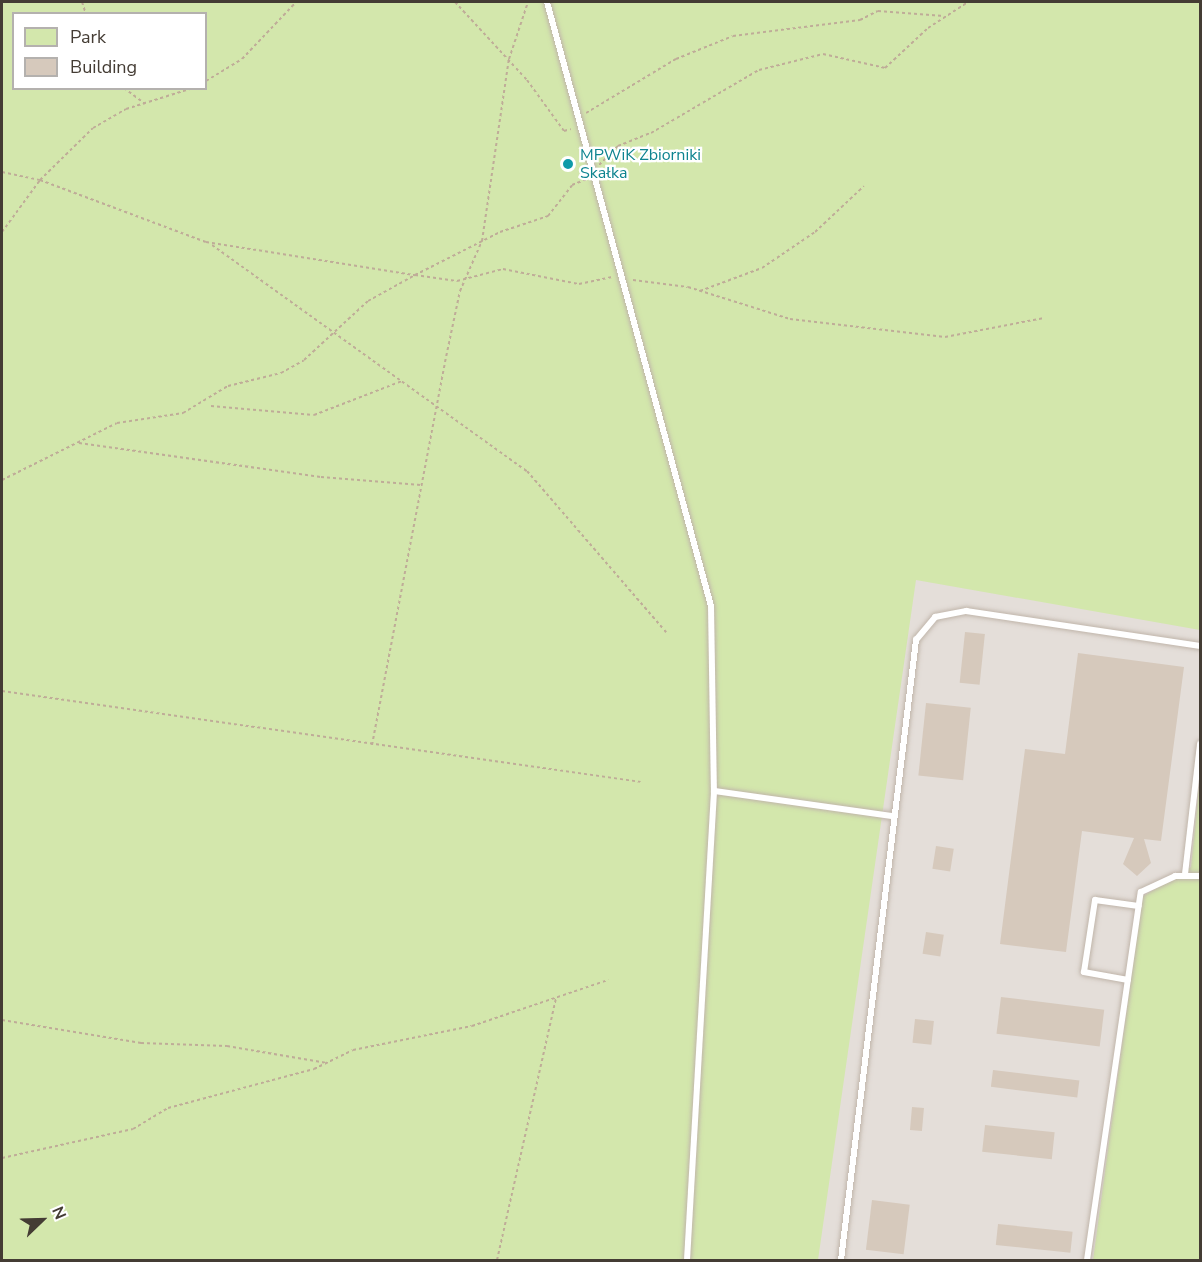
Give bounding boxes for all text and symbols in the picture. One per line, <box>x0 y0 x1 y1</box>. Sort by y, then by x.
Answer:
legend <box>12 12 207 90</box>
text: Park <box>70 25 106 49</box>
text: Building <box>70 55 137 79</box>
place label: MPWiK Zbiorniki Skałka <box>580 145 701 183</box>
marker: MPWiK Zbiorniki Skałka <box>561 157 575 171</box>
north arrow <box>12 1190 72 1250</box>
text: N <box>46 1203 71 1223</box>

